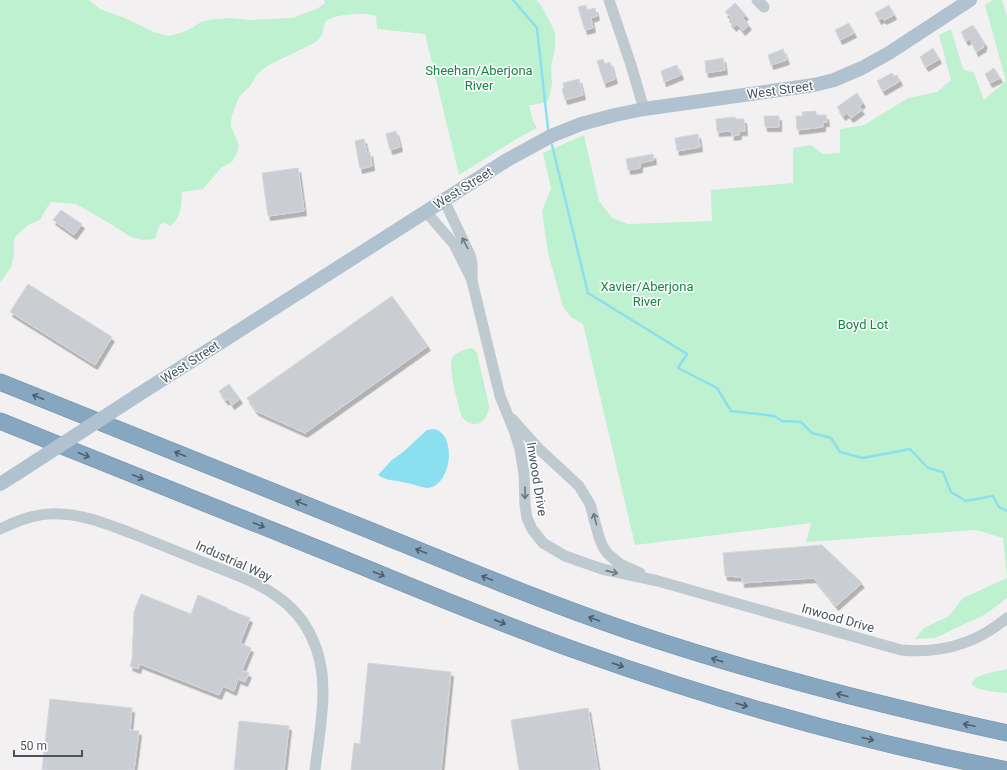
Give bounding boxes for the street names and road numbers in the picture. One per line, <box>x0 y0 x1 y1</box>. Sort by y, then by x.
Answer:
street label: West Street <box>746 78 814 102</box>
street label: West Street <box>431 164 495 212</box>
street label: West Street <box>158 338 222 386</box>
street label: Inwood Drive <box>524 441 550 517</box>
street label: Industrial Way <box>194 538 274 584</box>
street label: Inwood Drive <box>800 600 876 636</box>

